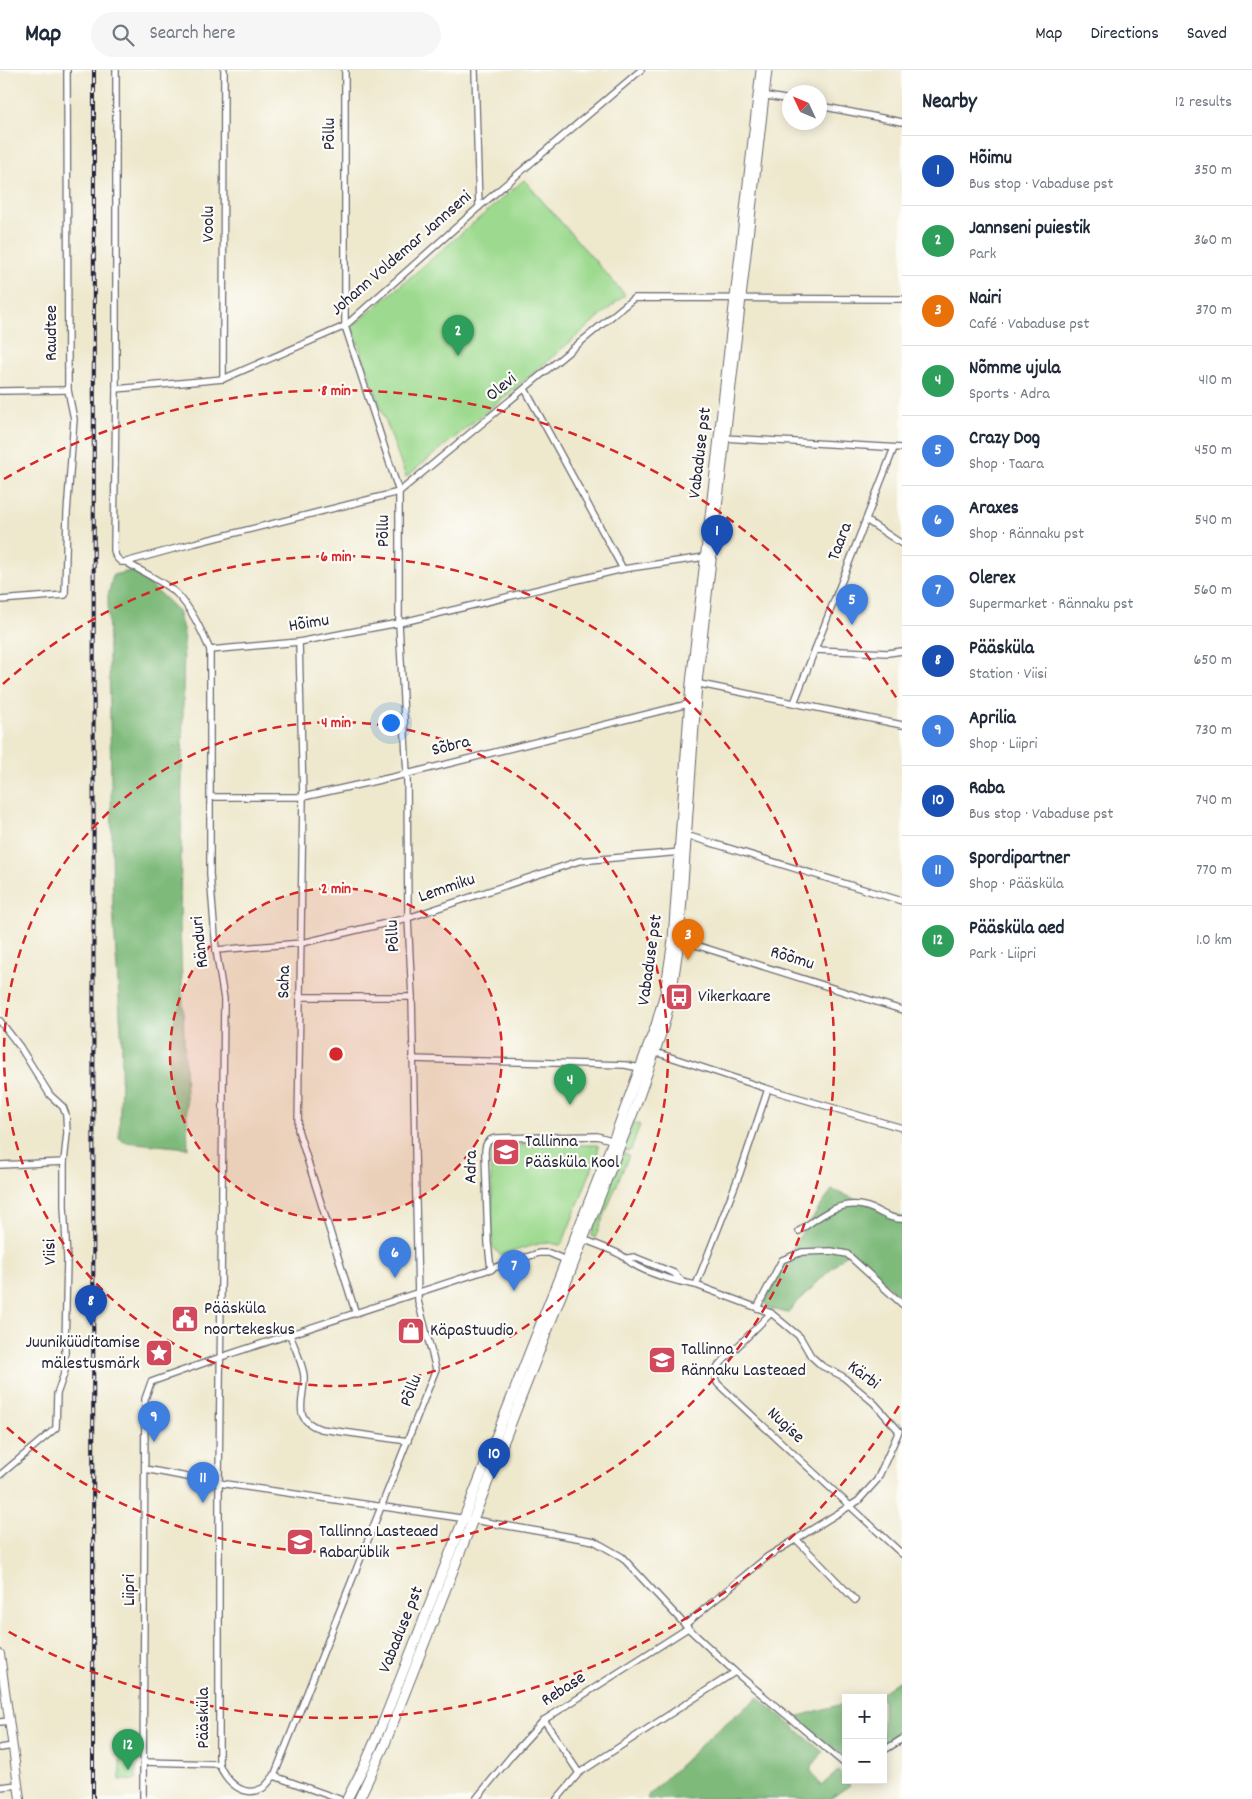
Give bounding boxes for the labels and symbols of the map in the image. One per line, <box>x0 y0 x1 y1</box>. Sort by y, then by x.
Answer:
north arrow <box>782 85 827 130</box>
street label: Põllu <box>318 118 343 150</box>
street label: Johann Voldemar Jannseni <box>326 186 478 322</box>
street label: Voolu <box>197 206 222 242</box>
street label: Raudtee <box>40 305 65 361</box>
pin: 2 <box>442 315 474 356</box>
street label: Olevi <box>481 368 523 408</box>
text: 8 min <box>321 381 351 403</box>
street label: Vabaduse pst <box>683 406 719 500</box>
street label: Põllu <box>372 515 397 547</box>
pin: 1 <box>701 515 733 556</box>
street label: Taara <box>822 519 860 565</box>
text: 6 min <box>321 547 351 569</box>
pin: 5 <box>836 584 868 625</box>
street label: Hõimu <box>287 608 331 640</box>
your location <box>378 710 404 736</box>
text: 4 min <box>321 713 351 735</box>
street label: Sõbra <box>429 730 473 764</box>
street label: Lemmiku <box>415 868 479 910</box>
text: 2 min <box>321 879 351 901</box>
street label: Vabaduse pst <box>632 913 670 1007</box>
street label: Ränduri <box>186 915 216 969</box>
street label: Põllu <box>381 919 407 953</box>
pin: 3 <box>672 919 704 960</box>
street label: Rõõmu <box>767 940 817 978</box>
street label: Saha <box>272 964 298 999</box>
bus stop icon: Vikerkaare <box>664 982 694 1012</box>
place label: Vikerkaare <box>698 985 771 1010</box>
centre of rings <box>327 1045 345 1063</box>
pin: 4 <box>554 1064 586 1105</box>
place label: Tallinna Pääsküla Kool <box>525 1130 620 1176</box>
school or university icon: Tallinna Pääsküla Kool <box>491 1137 521 1167</box>
street label: Adra <box>459 1150 485 1184</box>
pin: 6 <box>379 1237 411 1278</box>
street label: Viisi <box>38 1239 64 1265</box>
pin: 7 <box>498 1250 530 1291</box>
pin: 8 <box>75 1285 107 1326</box>
place label: Pääsküla noortekeskus <box>204 1297 295 1343</box>
public building icon: Pääsküla noortekeskus <box>170 1304 200 1334</box>
shop icon: KäpaStuudio <box>396 1316 426 1346</box>
place label: KäpaStuudio <box>430 1319 514 1344</box>
place label: Juuniküüditamise mälestusmärk <box>25 1331 140 1377</box>
place icon: Juuniküüditamise mälestusmärk <box>144 1338 174 1368</box>
place label: Tallinna Rännaku Lasteaed <box>681 1338 806 1384</box>
school or university icon: Tallinna Rännaku Lasteaed <box>647 1345 677 1375</box>
street label: Kärbi <box>841 1355 885 1397</box>
street label: Põllu <box>395 1371 429 1411</box>
pin: 9 <box>138 1401 170 1442</box>
street label: Nugise <box>761 1402 809 1450</box>
pin: 10 <box>478 1438 510 1479</box>
pin: 11 <box>187 1462 219 1503</box>
place label: Tallinna Lasteaed Rabarüblik <box>319 1520 438 1566</box>
school or university icon: Tallinna Lasteaed Rabarüblik <box>285 1527 315 1557</box>
street label: Liipri <box>118 1574 143 1606</box>
street label: Vabaduse pst <box>373 1582 431 1677</box>
street label: Rebase <box>537 1666 591 1714</box>
street label: Pääsküla <box>192 1687 217 1749</box>
pin: 12 <box>112 1729 144 1770</box>

